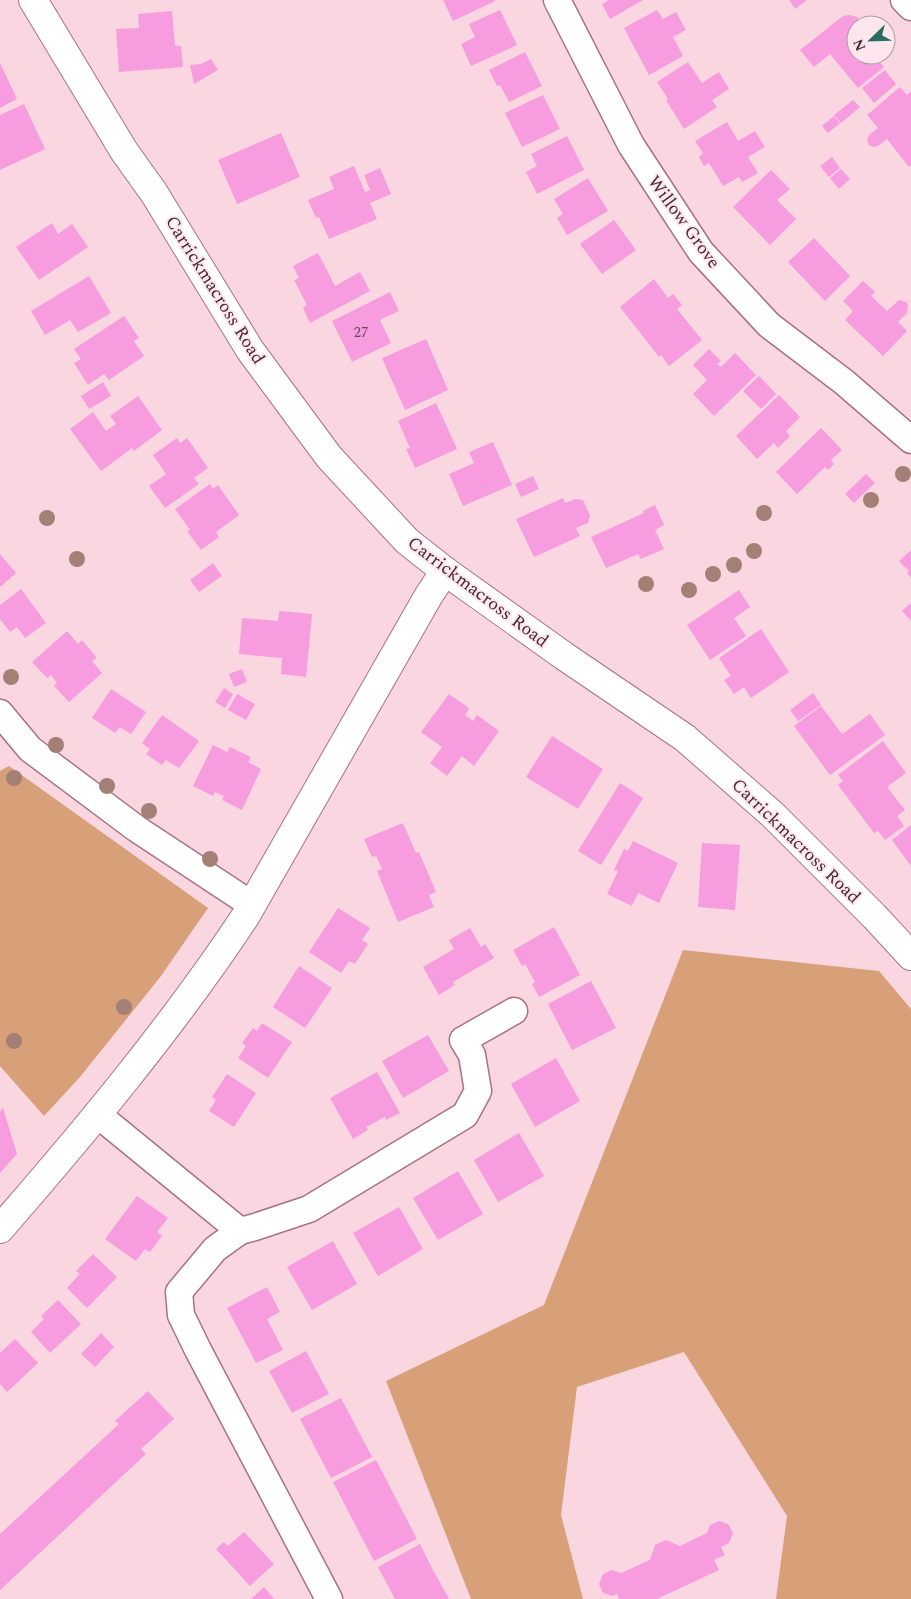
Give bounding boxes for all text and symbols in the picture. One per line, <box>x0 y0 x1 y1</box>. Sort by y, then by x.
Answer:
north arrow <box>846 15 896 65</box>
text: N <box>848 36 871 54</box>
street label: Willow Grove <box>641 170 727 274</box>
street label: Carrickmacross Road <box>158 211 272 369</box>
house number: 27 <box>353 321 369 344</box>
street label: Carrickmacross Road <box>402 530 554 654</box>
street label: Carrickmacross Road <box>725 772 867 910</box>

